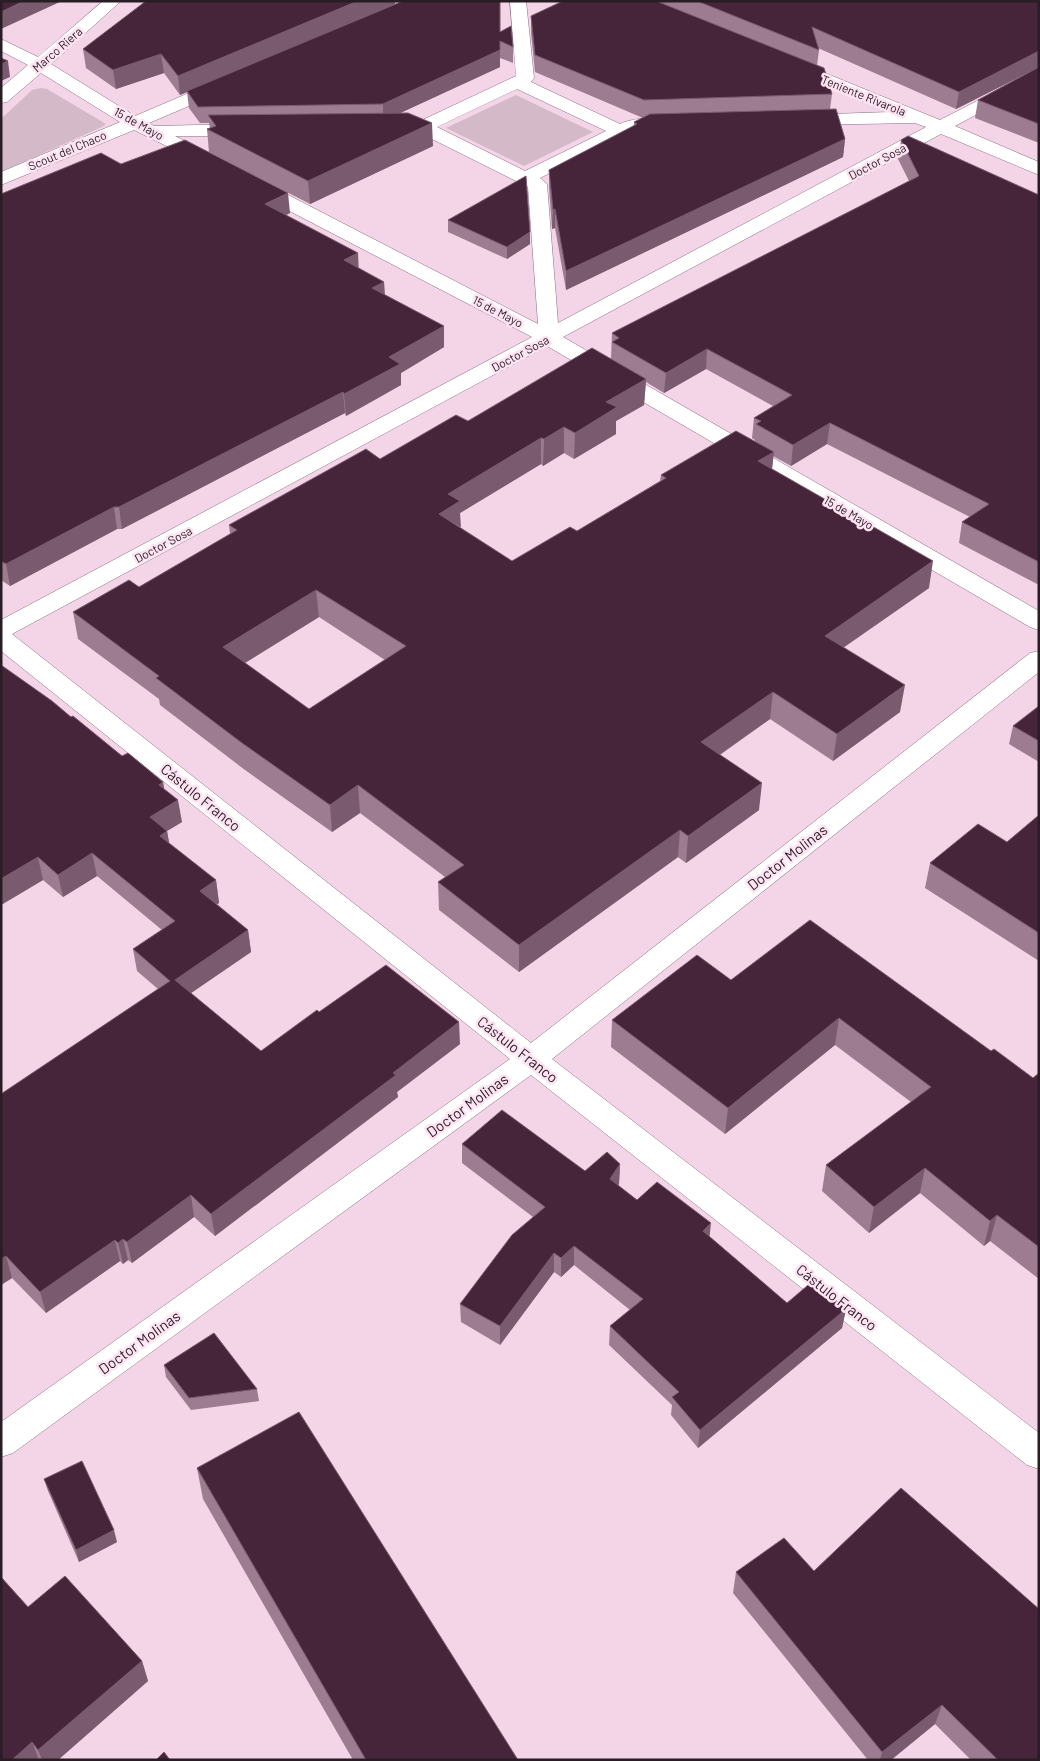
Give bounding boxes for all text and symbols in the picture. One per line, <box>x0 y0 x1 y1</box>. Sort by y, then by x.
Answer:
street label: Marco Riera <box>29 24 85 74</box>
street label: Teniente Rivarola <box>820 72 908 118</box>
street label: 15 de Mayo <box>112 104 166 142</box>
street label: Scout del Chaco <box>26 127 108 173</box>
street label: Doctor Sosa <box>846 140 908 182</box>
street label: 15 de Mayo <box>470 292 526 330</box>
street label: Doctor Sosa <box>489 332 551 374</box>
street label: 15 de Mayo <box>822 492 876 532</box>
street label: Doctor Sosa <box>132 523 194 565</box>
street label: Cástulo Franco <box>158 759 244 835</box>
street label: Doctor Molinas <box>744 820 830 894</box>
street label: Cástulo Franco <box>474 1012 562 1086</box>
street label: Doctor Molinas <box>423 1069 511 1141</box>
street label: Cástulo Franco <box>793 1260 881 1334</box>
street label: Doctor Molinas <box>95 1306 183 1378</box>

